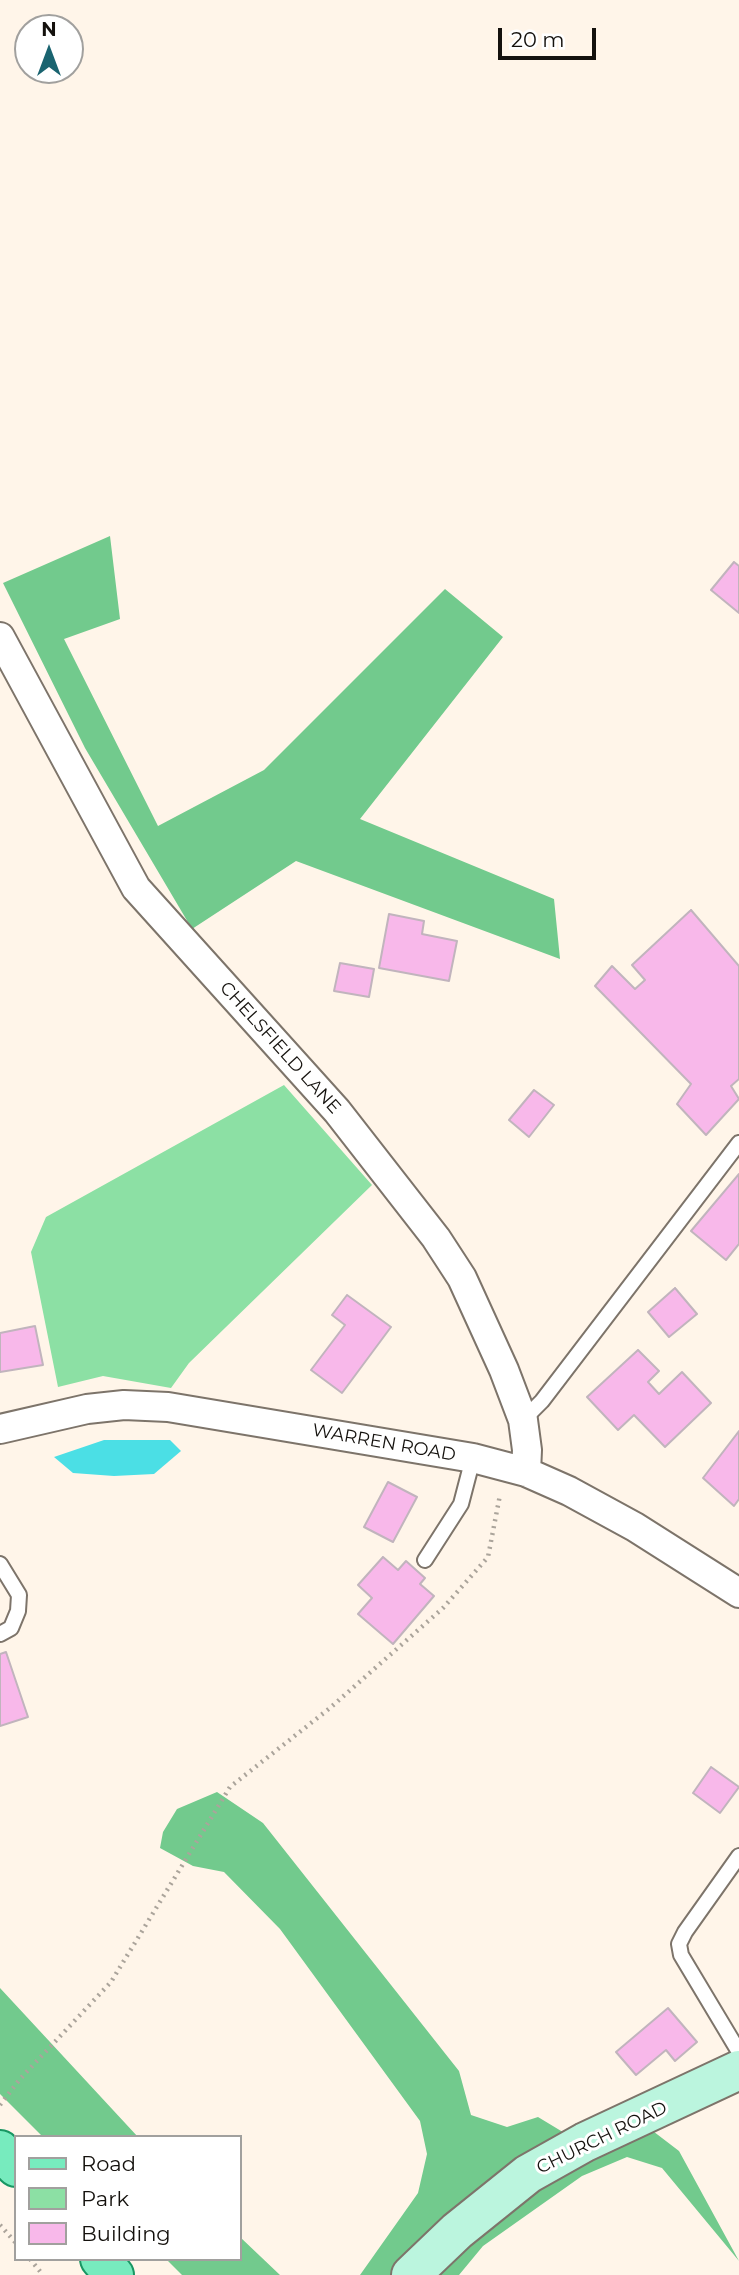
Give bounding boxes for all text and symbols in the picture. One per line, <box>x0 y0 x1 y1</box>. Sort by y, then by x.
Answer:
north arrow <box>14 14 84 84</box>
scale bar <box>501 14 599 58</box>
text: N <box>41 18 57 41</box>
text: 20 m <box>511 27 565 52</box>
street label: CHELSFIELD LANE <box>215 978 345 1118</box>
street label: WARREN ROAD <box>311 1420 457 1466</box>
street label: CHURCH ROAD <box>533 2097 671 2179</box>
legend <box>14 2135 242 2261</box>
text: Road <box>81 2151 136 2176</box>
text: Park <box>81 2186 129 2211</box>
text: Building <box>81 2221 171 2246</box>

